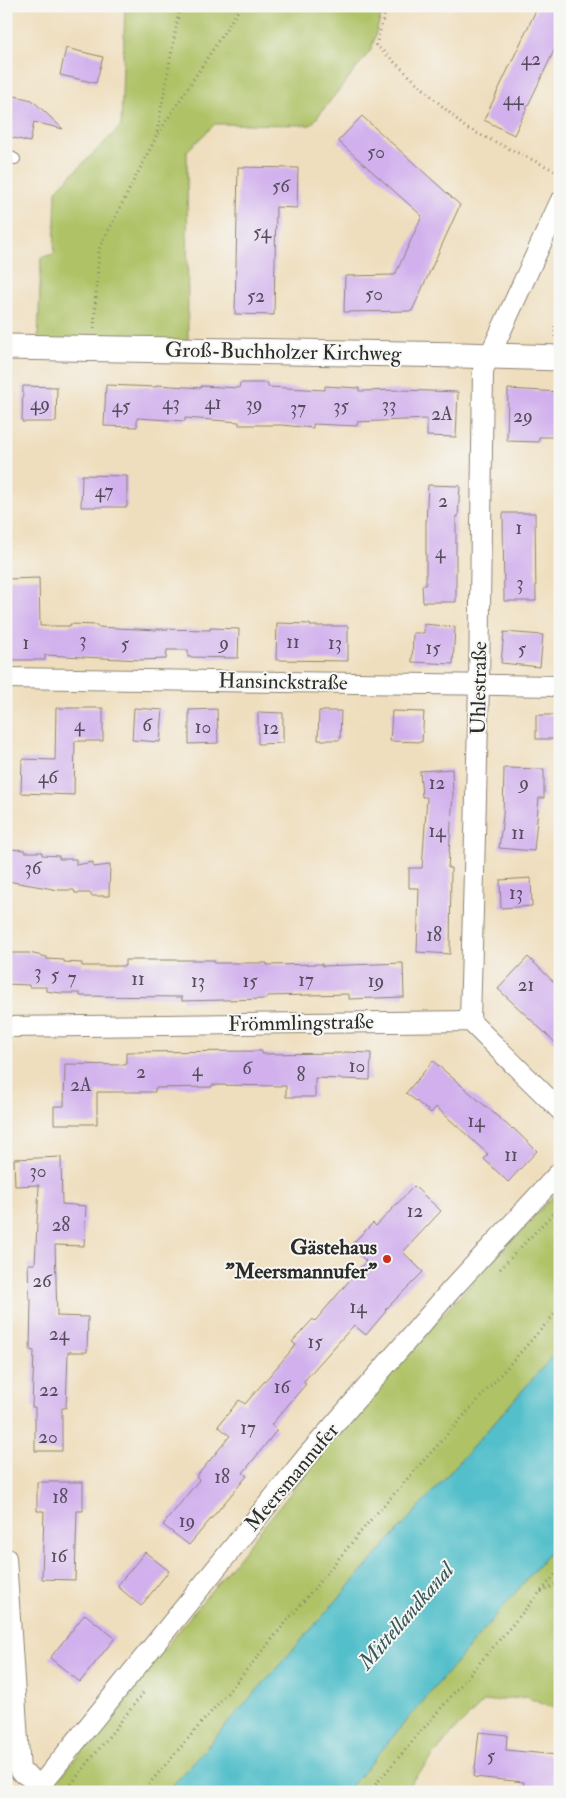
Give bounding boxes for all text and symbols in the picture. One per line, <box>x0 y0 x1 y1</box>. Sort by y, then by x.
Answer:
house number: 42 <box>521 47 541 71</box>
house number: 44 <box>503 87 524 111</box>
house number: 50 <box>367 140 385 164</box>
house number: 56 <box>272 174 291 198</box>
house number: 54 <box>253 220 272 244</box>
house number: 50 <box>365 282 383 306</box>
house number: 52 <box>247 284 265 308</box>
street label: Groß-Buchholzer Kirchweg <box>165 336 402 368</box>
house number: 43 <box>162 391 180 415</box>
house number: 41 <box>204 391 222 415</box>
house number: 49 <box>30 392 50 416</box>
house number: 39 <box>245 392 263 416</box>
house number: 33 <box>382 393 396 417</box>
house number: 45 <box>112 394 131 418</box>
house number: 35 <box>333 394 349 418</box>
house number: 37 <box>290 396 306 420</box>
house number: 2A <box>431 402 453 426</box>
house number: 29 <box>513 404 533 428</box>
house number: 47 <box>95 479 114 503</box>
house number: 2 <box>438 489 448 513</box>
house number: 1 <box>516 516 522 540</box>
house number: 4 <box>435 540 446 564</box>
house number: 3 <box>516 571 524 595</box>
house number: 3 <box>79 628 87 652</box>
house number: 11 <box>286 630 300 654</box>
house number: 1 <box>23 631 29 655</box>
house number: 9 <box>217 631 229 655</box>
house number: 13 <box>328 631 342 655</box>
house number: 5 <box>121 632 130 656</box>
house number: 15 <box>425 636 441 660</box>
house number: 5 <box>518 637 527 661</box>
street label: Uhlestraße <box>465 641 493 735</box>
street label: Hansinckstraße <box>218 667 348 697</box>
house number: 4 <box>74 713 85 737</box>
house number: 6 <box>142 713 153 737</box>
house number: 10 <box>195 715 211 739</box>
house number: 12 <box>263 716 279 740</box>
house number: 46 <box>38 765 59 789</box>
house number: 12 <box>429 771 445 795</box>
house number: 9 <box>517 771 529 795</box>
house number: 14 <box>428 819 446 843</box>
house number: 11 <box>511 821 525 845</box>
house number: 36 <box>25 856 43 880</box>
house number: 13 <box>509 881 523 905</box>
house number: 18 <box>426 923 442 947</box>
house number: 3 <box>34 960 42 984</box>
house number: 5 <box>51 963 60 987</box>
house number: 7 <box>68 966 77 990</box>
house number: 11 <box>131 967 145 991</box>
house number: 17 <box>298 968 314 992</box>
house number: 13 <box>191 969 205 993</box>
house number: 15 <box>242 969 258 993</box>
house number: 19 <box>368 969 384 993</box>
house number: 21 <box>518 973 534 997</box>
street label: Frömmlingstraße <box>228 1008 374 1038</box>
house number: 10 <box>349 1054 365 1078</box>
house number: 6 <box>242 1056 253 1080</box>
house number: 4 <box>192 1058 203 1082</box>
house number: 2 <box>136 1060 146 1084</box>
house number: 8 <box>297 1063 306 1087</box>
house number: 2A <box>70 1073 92 1097</box>
house number: 14 <box>467 1109 485 1133</box>
house number: 11 <box>504 1143 518 1167</box>
house number: 30 <box>29 1159 47 1183</box>
house number: 12 <box>407 1199 423 1223</box>
house number: 28 <box>52 1213 70 1237</box>
place label: Gästehaus "Meersmannufer" <box>225 1234 378 1285</box>
marker: Gästehaus "Meersmannufer" <box>381 1253 393 1265</box>
house number: 26 <box>32 1269 53 1293</box>
house number: 14 <box>349 1295 367 1319</box>
house number: 24 <box>49 1322 70 1346</box>
house number: 15 <box>307 1330 323 1354</box>
house number: 16 <box>274 1375 292 1399</box>
house number: 22 <box>39 1378 59 1402</box>
house number: 17 <box>240 1416 256 1440</box>
street label: Meersmannufer <box>239 1417 345 1537</box>
house number: 20 <box>38 1425 58 1449</box>
house number: 18 <box>214 1465 230 1489</box>
house number: 18 <box>52 1485 68 1509</box>
house number: 19 <box>179 1509 195 1533</box>
house number: 16 <box>51 1544 69 1568</box>
water label: Mittellandkanal <box>351 1555 461 1677</box>
house number: 5 <box>487 1744 496 1768</box>

